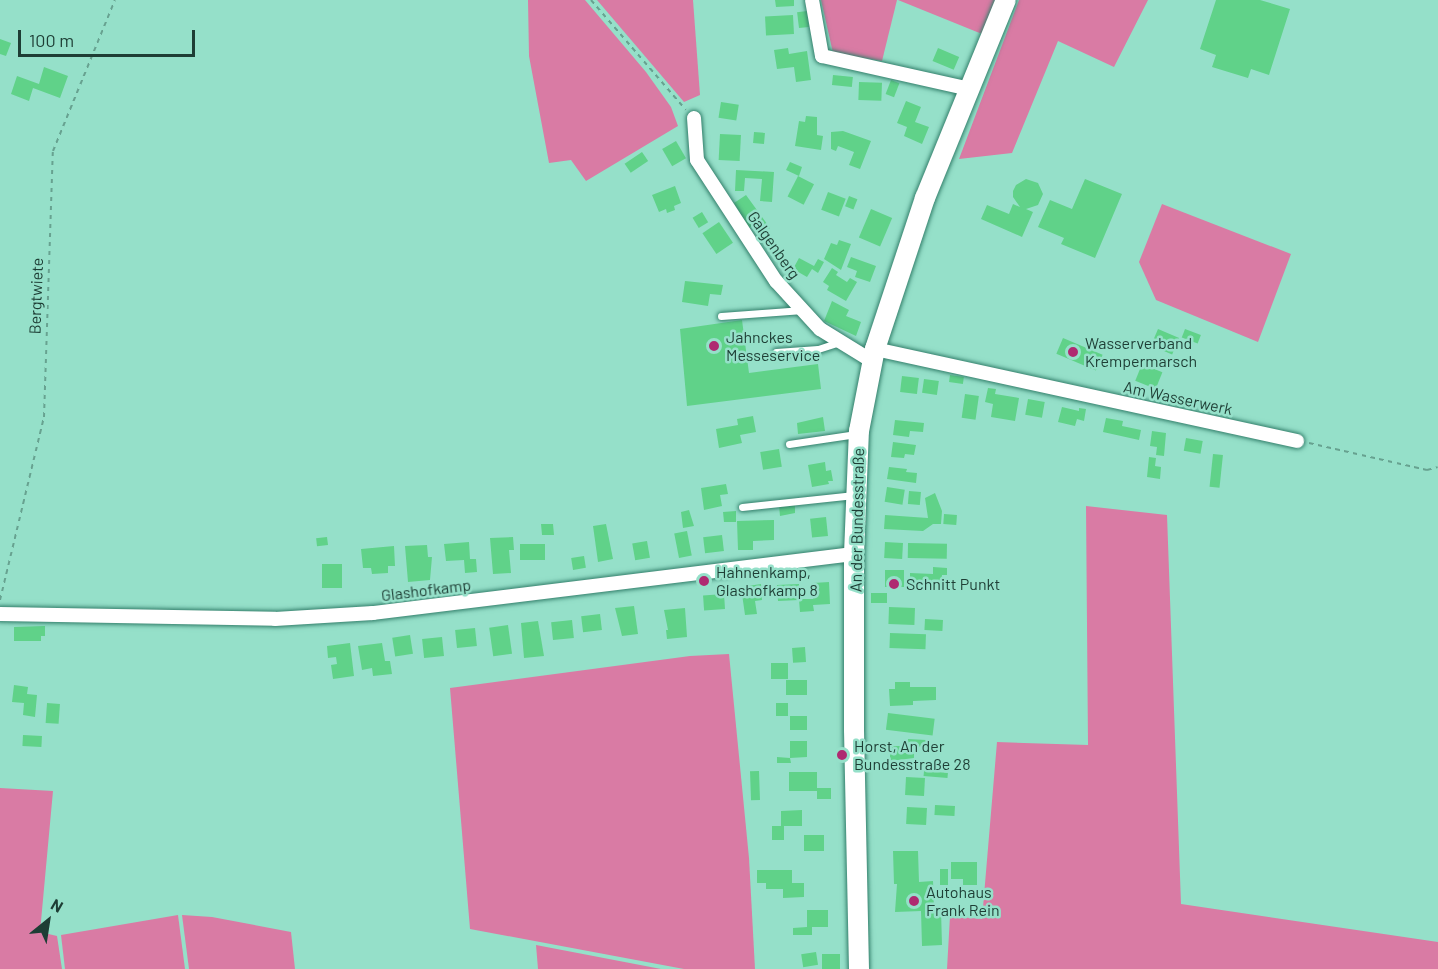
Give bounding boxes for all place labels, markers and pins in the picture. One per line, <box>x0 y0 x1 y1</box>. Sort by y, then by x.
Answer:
place label: Jahnckes Messeservice <box>726 327 820 365</box>
place label: Wasserverband Krempermarsch <box>1085 333 1197 371</box>
marker: Jahnckes Messeservice <box>707 339 721 353</box>
marker: Wasserverband Krempermarsch <box>1066 345 1080 359</box>
place label: Hahnenkamp, Glashofkamp 8 <box>716 562 818 600</box>
marker: Hahnenkamp, Glashofkamp 8 <box>697 574 711 588</box>
place label: Schnitt Punkt <box>906 574 1000 594</box>
marker: Schnitt Punkt <box>887 577 901 591</box>
place label: Horst, An der Bundesstraße 28 <box>854 736 970 774</box>
marker: Horst, An der Bundesstraße 28 <box>835 748 849 762</box>
place label: Autohaus Frank Rein <box>926 882 1000 920</box>
marker: Autohaus Frank Rein <box>907 894 921 908</box>

